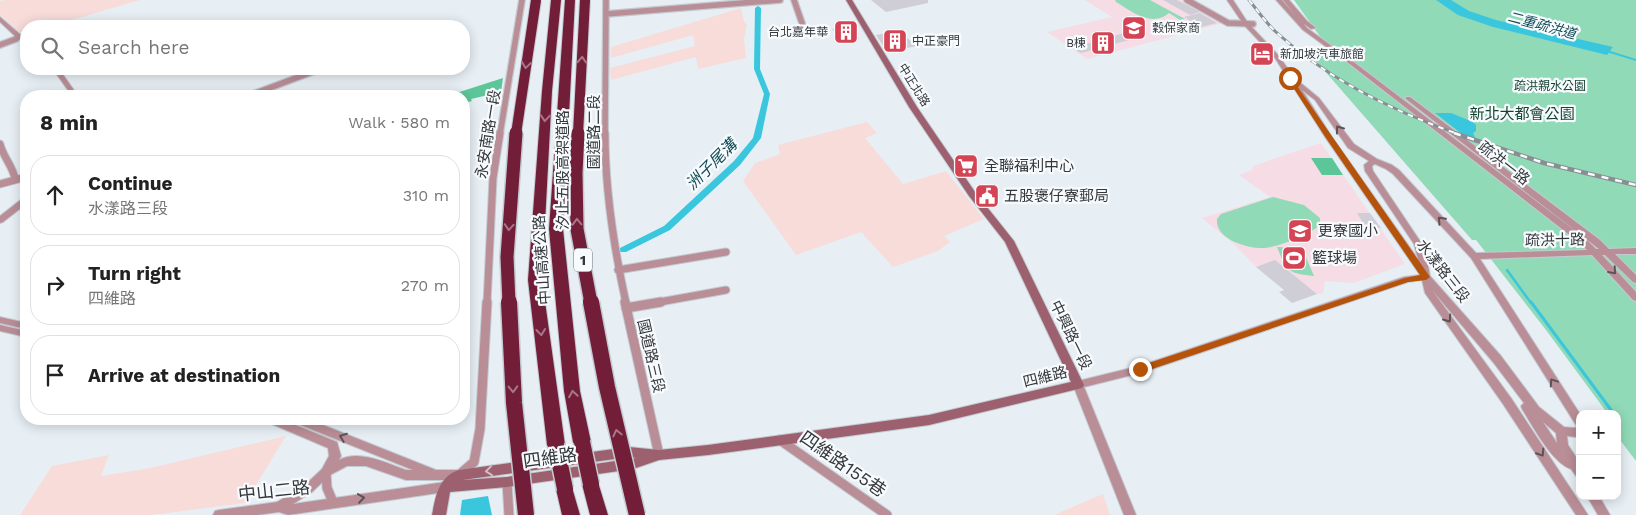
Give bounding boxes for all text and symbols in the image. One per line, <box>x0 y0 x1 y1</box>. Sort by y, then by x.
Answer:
water label: 二重疏洪道 <box>1506 8 1580 42</box>
school or university icon: 穀保家商 <box>1121 15 1147 41</box>
building icon: 台北嘉年華 <box>833 19 859 45</box>
search box <box>20 20 470 75</box>
place label: 穀保家商 <box>1152 21 1200 35</box>
place label: 台北嘉年華 <box>768 25 828 39</box>
building icon: 中正豪門 <box>882 28 908 54</box>
building icon: B棟 <box>1090 30 1116 56</box>
icon: search <box>38 34 66 62</box>
place label: 中正豪門 <box>912 34 960 48</box>
text: Search here <box>78 36 189 59</box>
place label: B棟 <box>1066 36 1086 50</box>
hotel icon: 新加坡汽車旅館 <box>1249 41 1275 67</box>
place label: 新加坡汽車旅館 <box>1280 47 1364 61</box>
one-way arrow <box>577 56 587 64</box>
street label: 中正北路 <box>895 61 933 109</box>
one-way arrow <box>521 62 532 70</box>
route start <box>1279 67 1302 90</box>
park label: 疏洪親水公園 <box>1514 79 1586 93</box>
street label: 永安南路一段 <box>472 88 504 180</box>
street label: 國道路二段 <box>585 94 603 170</box>
park label: 新北大都會公園 <box>1469 105 1575 123</box>
text: 8 min <box>40 110 98 135</box>
street label: 汐止五股高架道路 <box>554 110 572 230</box>
text: Walk · 580 m <box>348 113 450 132</box>
one-way arrow <box>540 114 551 122</box>
one-way arrow <box>1336 125 1345 135</box>
water label: 洲子尾溝 <box>682 134 742 194</box>
street label: 疏洪一路 <box>1475 137 1533 189</box>
supermarket icon: 全聯福利中心 <box>953 153 979 179</box>
place label: 全聯福利中心 <box>984 157 1074 175</box>
text: Continue <box>88 172 172 195</box>
icon: ahead <box>41 181 69 209</box>
public building icon: 五股褒仔寮郵局 <box>974 183 1000 209</box>
text: 310 m <box>403 186 449 205</box>
place label: 五股褒仔寮郵局 <box>1004 187 1109 205</box>
text: 水漾路三段 <box>88 199 168 218</box>
street label: 中山高速公路 <box>530 214 554 306</box>
one-way arrow <box>1438 217 1447 226</box>
one-way arrow <box>572 218 583 226</box>
school or university icon: 更寮國小 <box>1287 218 1313 244</box>
place label: 更寮國小 <box>1318 222 1378 240</box>
one-way arrow <box>503 223 514 231</box>
street label: 疏洪十路 <box>1525 230 1585 250</box>
street label: 水漾路三段 <box>1413 236 1473 306</box>
sports icon: 籃球場 <box>1281 245 1307 271</box>
road number: 1 <box>574 248 592 272</box>
place label: 籃球場 <box>1312 249 1357 267</box>
text: Turn right <box>88 262 181 285</box>
one-way arrow <box>1607 266 1616 275</box>
icon: right <box>41 271 69 299</box>
text: 270 m <box>401 276 449 295</box>
text: 四維路 <box>88 289 136 308</box>
street label: 中興路一段 <box>1046 297 1096 373</box>
one-way arrow <box>1442 314 1451 323</box>
street label: 國道路三段 <box>634 317 668 395</box>
one-way arrow <box>536 328 546 337</box>
route end <box>1129 358 1152 381</box>
icon: arrive <box>41 361 69 389</box>
street label: 四維路 <box>1021 363 1069 391</box>
text: Arrive at destination <box>88 364 280 387</box>
one-way arrow <box>1550 378 1559 388</box>
one-way arrow <box>508 386 518 393</box>
one-way arrow <box>569 390 579 398</box>
map controls <box>1576 410 1621 500</box>
button: + <box>1576 410 1621 455</box>
street label: 四維路155巷 <box>796 426 890 501</box>
one-way arrow <box>612 429 623 438</box>
one-way arrow <box>340 433 348 443</box>
street label: 四維路 <box>522 443 578 472</box>
one-way arrow <box>1534 447 1544 456</box>
button: − <box>1576 455 1621 500</box>
one-way arrow <box>485 465 493 476</box>
street label: 中山二路 <box>237 476 311 505</box>
one-way arrow <box>357 493 365 504</box>

